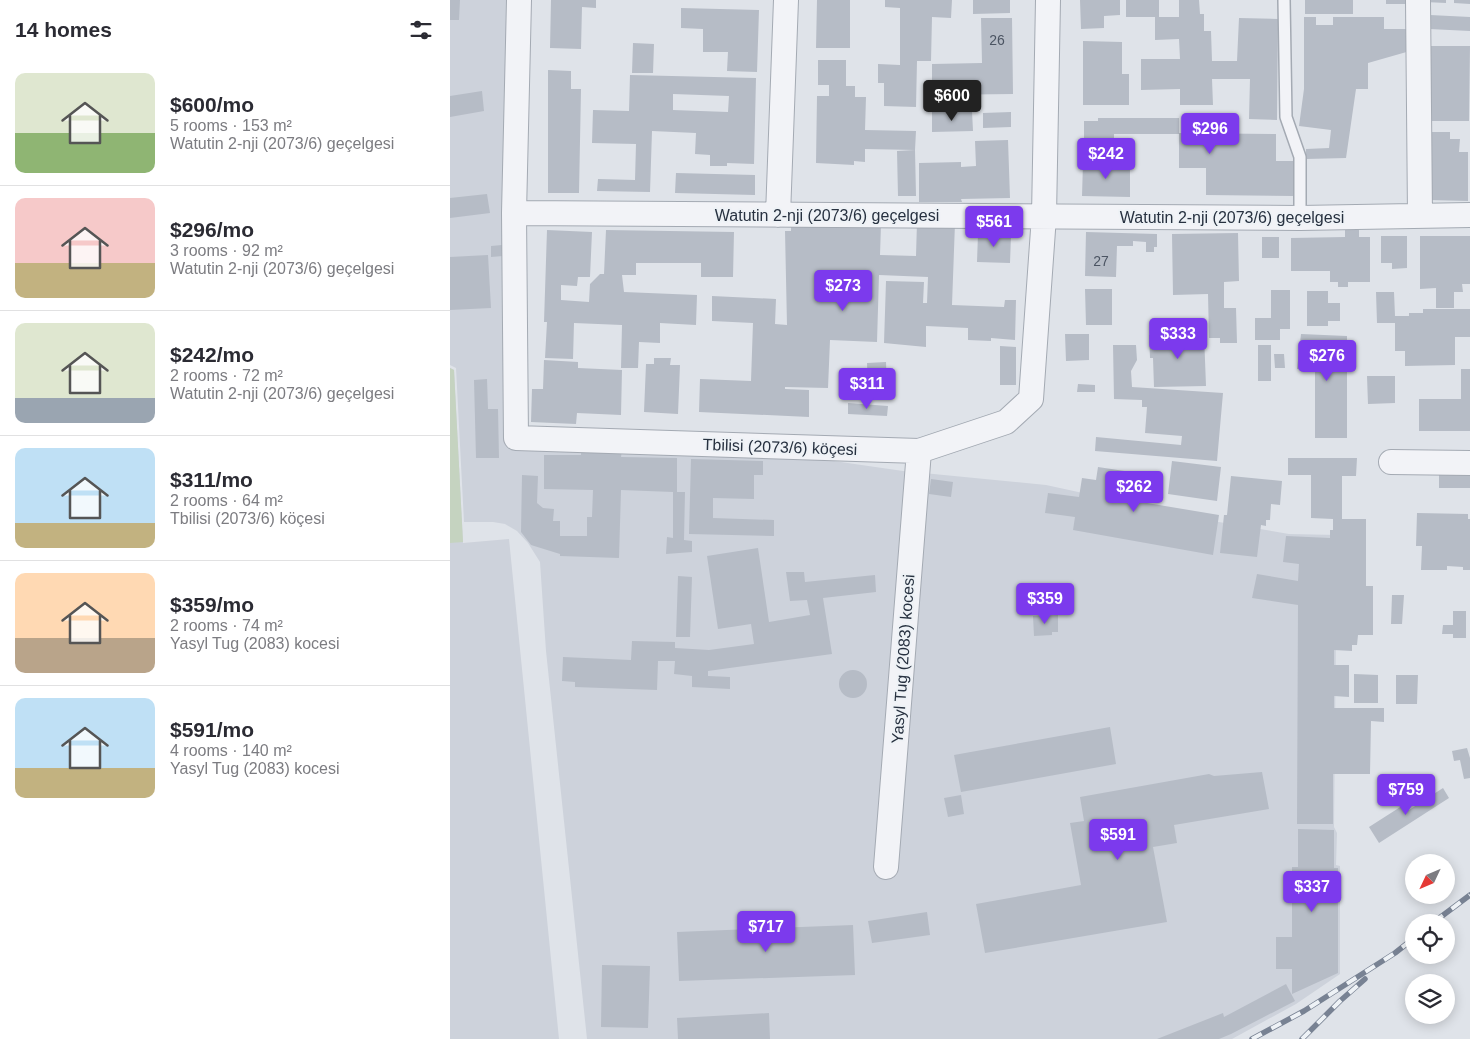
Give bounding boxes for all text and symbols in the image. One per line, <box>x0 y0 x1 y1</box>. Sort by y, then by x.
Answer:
icon: filters <box>407 16 435 44</box>
text: 14 homes <box>15 18 112 41</box>
house number: 26 <box>989 32 1005 48</box>
pin: $600 <box>922 80 982 122</box>
text: $600 <box>934 87 970 104</box>
icon: home <box>55 93 115 153</box>
text: $600/mo <box>170 93 254 116</box>
pin: $296 <box>1180 112 1240 155</box>
text: 5 rooms · 153 m² <box>170 117 292 134</box>
text: $296 <box>1192 120 1228 137</box>
text: Watutin 2-nji (2073/6) geçelgesi <box>170 135 394 152</box>
pin: $242 <box>1076 138 1136 180</box>
text: $242 <box>1088 145 1124 162</box>
pin: $561 <box>964 206 1024 248</box>
street label: Watutin 2-nji (2073/6) geçelgesi <box>715 207 939 224</box>
street label: Watutin 2-nji (2073/6) geçelgesi <box>1120 209 1344 226</box>
text: $561 <box>976 213 1012 230</box>
icon: home <box>55 218 115 278</box>
text: $296/mo <box>170 218 254 241</box>
text: 3 rooms · 92 m² <box>170 242 283 259</box>
house number: 27 <box>1093 253 1109 269</box>
text: Watutin 2-nji (2073/6) geçelgesi <box>170 260 394 277</box>
pin: $273 <box>813 270 873 312</box>
text: $273 <box>825 277 861 294</box>
pin: $333 <box>1148 318 1208 360</box>
text: $333 <box>1160 325 1196 342</box>
pin: $276 <box>1297 340 1357 382</box>
icon: home <box>55 343 115 403</box>
text: $242/mo <box>170 343 254 366</box>
text: $276 <box>1309 347 1345 364</box>
text: 2 rooms · 72 m² <box>170 367 283 384</box>
pin: $311 <box>837 368 897 410</box>
text: $311 <box>850 375 884 392</box>
text: Watutin 2-nji (2073/6) geçelgesi <box>170 385 394 402</box>
street label: Tbilisi (2073/6) köçesi <box>702 436 858 458</box>
icon: home <box>55 468 115 528</box>
text: $311/mo <box>170 468 253 491</box>
pin: $262 <box>1104 470 1164 513</box>
text: $262 <box>1116 478 1152 495</box>
text: 2 rooms · 64 m² <box>170 492 283 509</box>
text: Tbilisi (2073/6) köçesi <box>170 510 325 527</box>
street label: Yasyl Tug (2083) kocesi <box>889 574 917 744</box>
pin: $359 <box>1015 582 1075 625</box>
text: $359 <box>1027 590 1063 607</box>
icon: home <box>55 593 115 653</box>
text: $359/mo <box>170 593 254 616</box>
text: 2 rooms · 74 m² <box>170 617 283 634</box>
text: Yasyl Tug (2083) kocesi <box>170 635 340 652</box>
icon: home <box>55 718 115 778</box>
text: $591/mo <box>170 718 254 741</box>
text: 4 rooms · 140 m² <box>170 742 292 759</box>
text: Yasyl Tug (2083) kocesi <box>170 760 340 777</box>
pin: $759 <box>1376 774 1436 816</box>
text: $759 <box>1388 781 1424 798</box>
pin: $591 <box>1088 818 1148 861</box>
text: $591 <box>1100 826 1136 843</box>
north arrow <box>1405 854 1455 904</box>
map controls <box>1405 854 1455 1024</box>
pin: $337 <box>1282 870 1342 913</box>
text: $337 <box>1294 878 1330 895</box>
pin: $717 <box>736 910 796 953</box>
button: locate <box>1405 914 1455 964</box>
text: $717 <box>748 918 784 935</box>
button: layers <box>1405 974 1455 1024</box>

